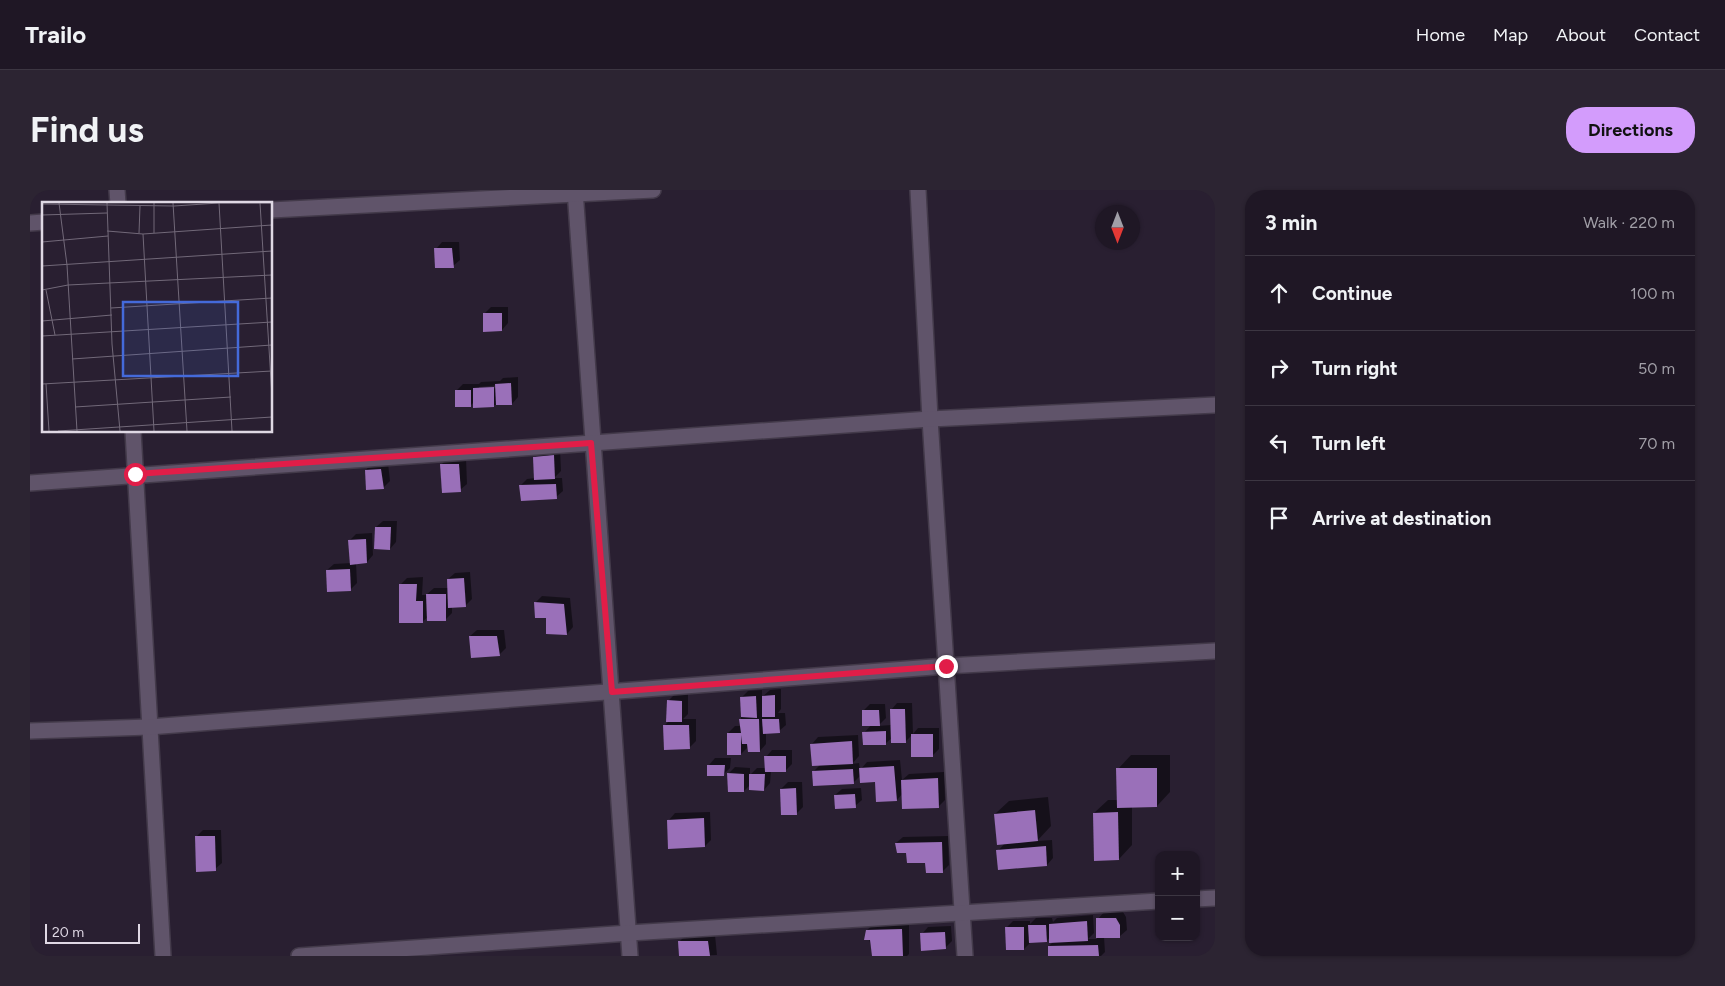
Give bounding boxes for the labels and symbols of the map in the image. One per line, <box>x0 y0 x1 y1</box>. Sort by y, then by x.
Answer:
inset map <box>42 202 272 432</box>
north arrow <box>1095 205 1140 250</box>
route start <box>124 463 147 486</box>
route end <box>935 655 958 678</box>
scale bar <box>45 921 140 944</box>

